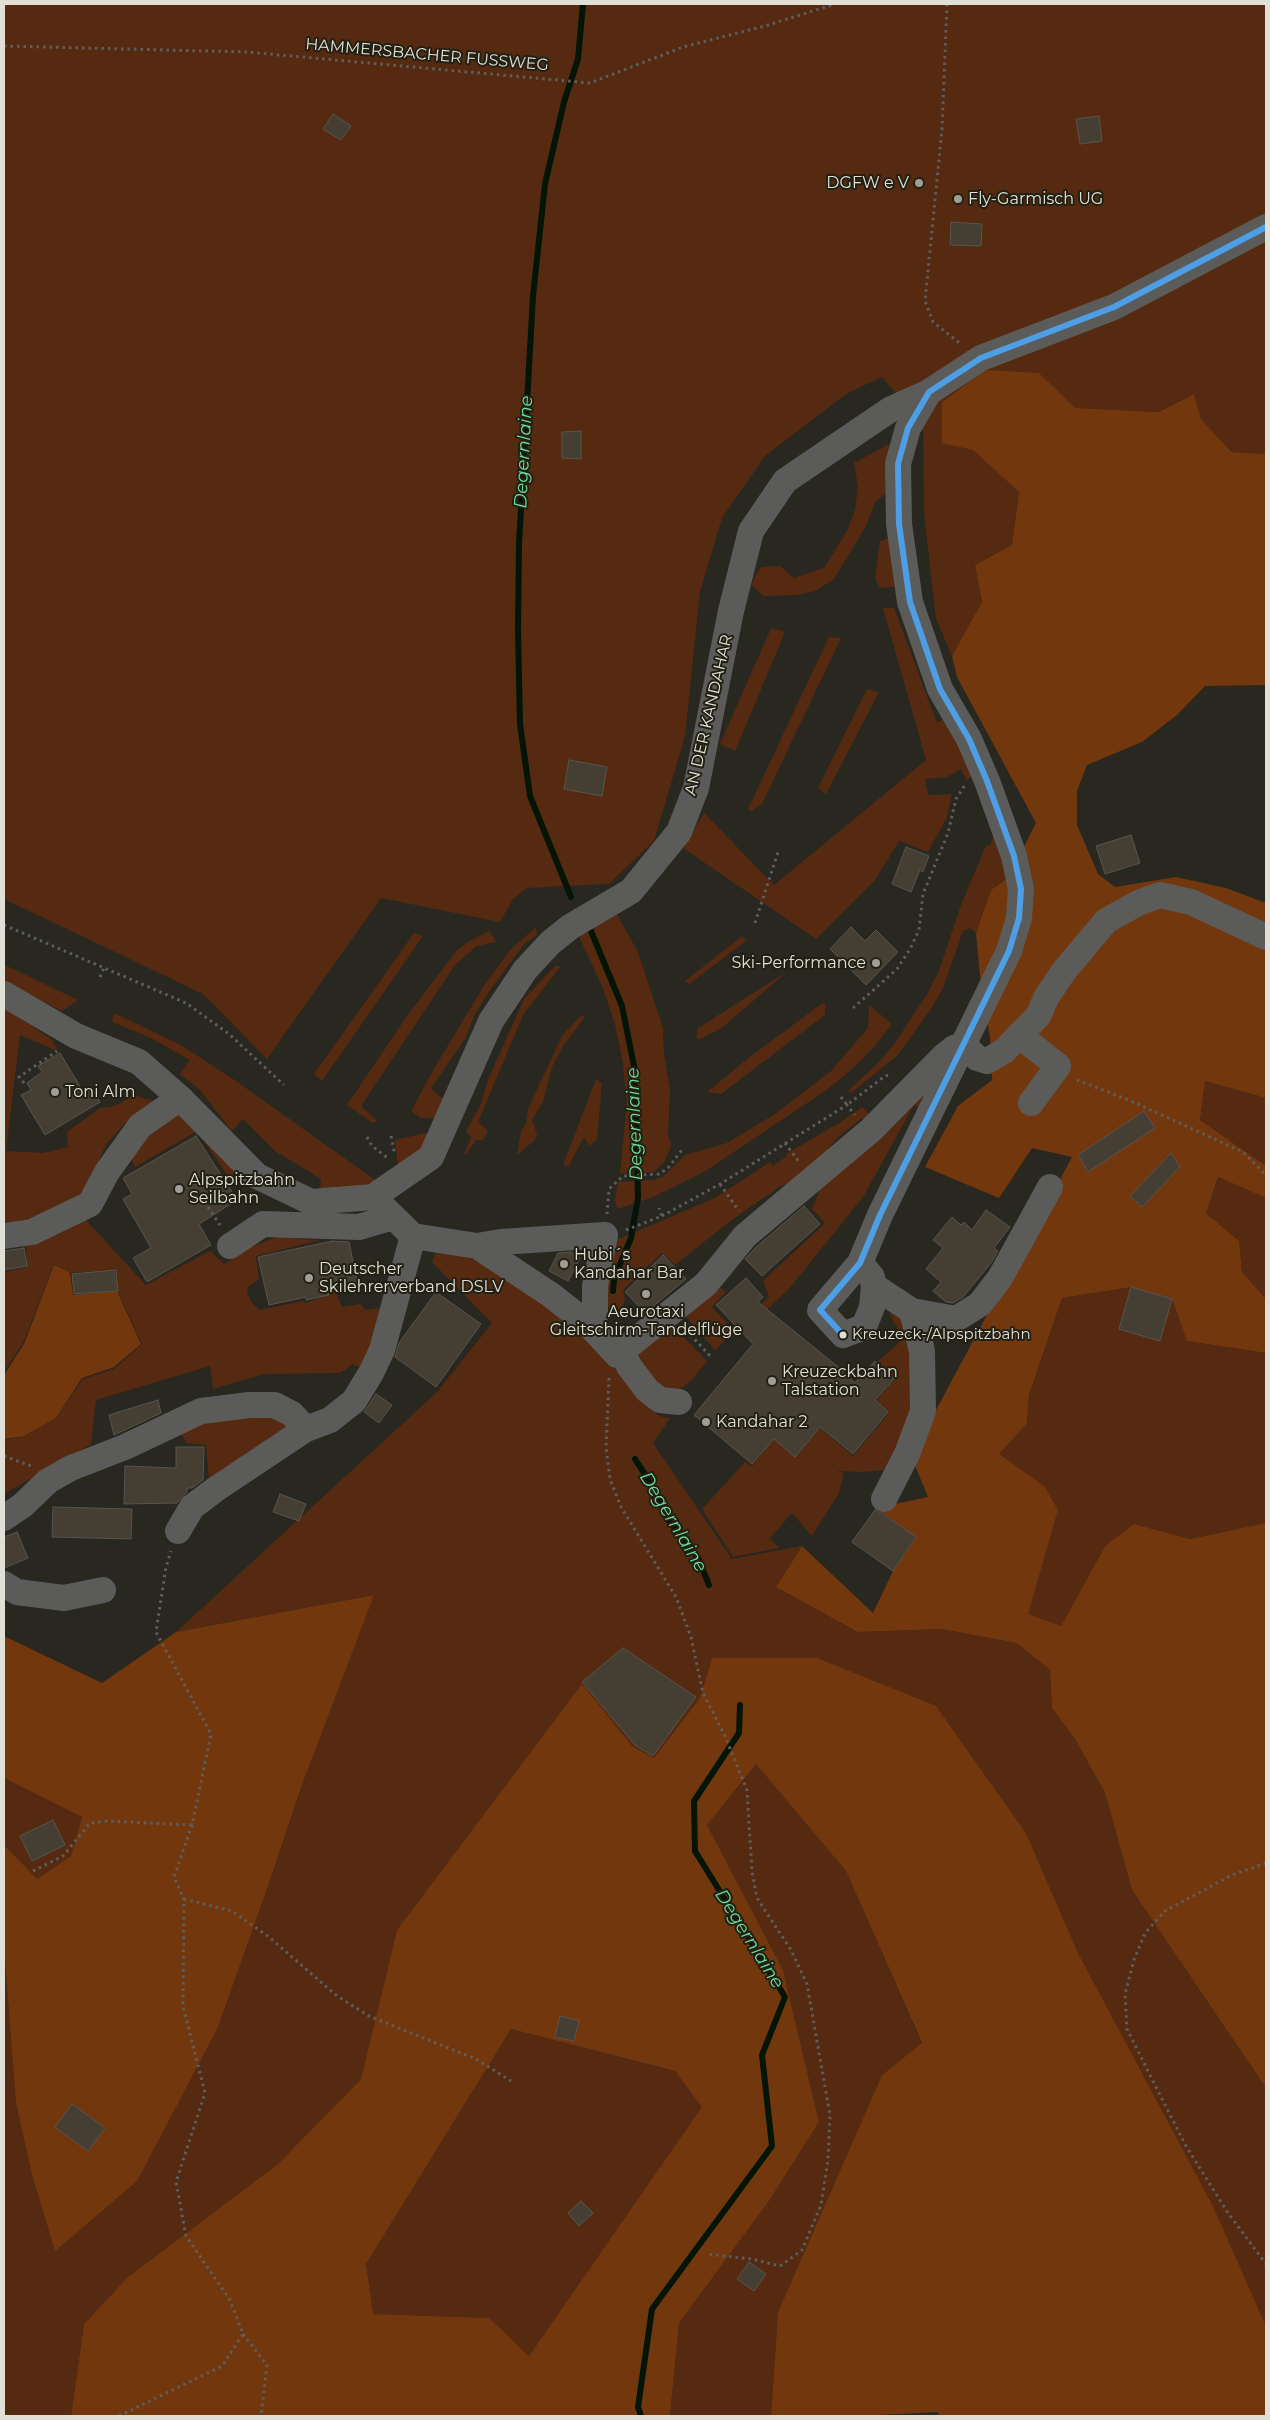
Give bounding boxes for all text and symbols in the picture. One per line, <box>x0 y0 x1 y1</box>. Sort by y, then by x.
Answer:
street label: HAMMERSBACHER FUSSWEG <box>304 35 550 75</box>
place label: DGFW e V <box>826 173 909 193</box>
marker: DGFW e V <box>913 177 925 189</box>
place label: Fly-Garmisch UG <box>968 189 1103 209</box>
marker: Fly-Garmisch UG <box>952 193 964 205</box>
water label: Degernlaine <box>510 395 538 509</box>
street label: AN DER KANDAHAR <box>681 633 737 797</box>
place label: Ski-Performance <box>731 953 866 973</box>
marker: Ski-Performance <box>870 957 882 969</box>
water label: Degernlaine <box>622 1067 648 1181</box>
place label: Toni Alm <box>65 1082 135 1102</box>
marker: Toni Alm <box>49 1086 61 1098</box>
place label: Alpspitzbahn Seilbahn <box>189 1170 295 1208</box>
marker: Alpspitzbahn Seilbahn <box>173 1183 185 1195</box>
place label: Hubi´s Kandahar Bar <box>574 1245 684 1283</box>
marker: Hubi´s Kandahar Bar <box>558 1258 570 1270</box>
place label: Deutscher Skilehrerverband DSLV <box>319 1259 503 1297</box>
marker: Deutscher Skilehrerverband DSLV <box>303 1272 315 1284</box>
marker: Aeurotaxi Gleitschirm-Tandelflüge <box>640 1288 652 1300</box>
place label: Aeurotaxi Gleitschirm-Tandelflüge <box>550 1302 742 1340</box>
place label: Kreuzeck-/Alpspitzbahn <box>852 1326 1031 1344</box>
marker: Kreuzeck-/Alpspitzbahn <box>838 1330 848 1340</box>
place label: Kreuzeckbahn Talstation <box>782 1362 898 1400</box>
marker: Kreuzeckbahn Talstation <box>766 1375 778 1387</box>
place label: Kandahar 2 <box>716 1412 808 1432</box>
marker: Kandahar 2 <box>700 1416 712 1428</box>
water label: Degernlaine <box>635 1468 711 1576</box>
water label: Degernlaine <box>710 1885 788 1993</box>

